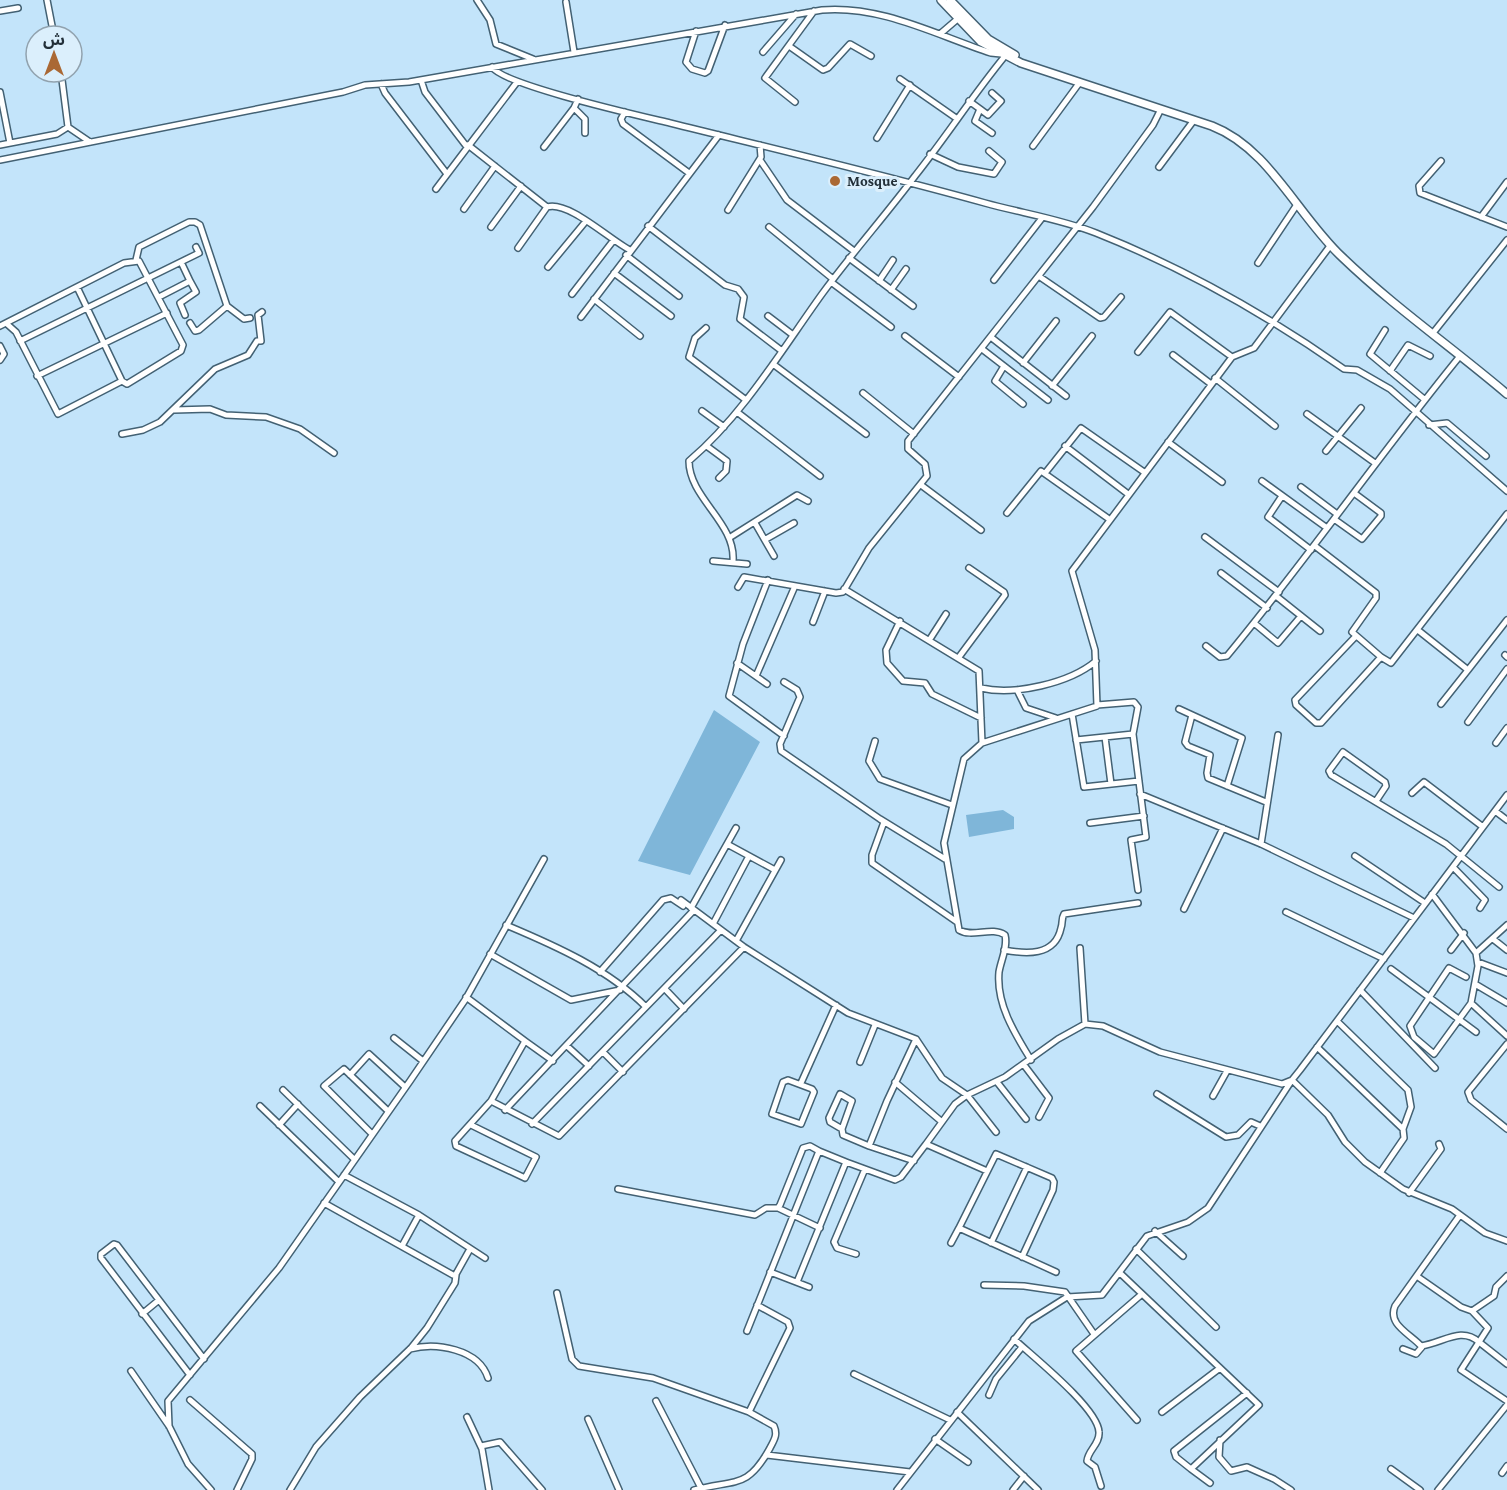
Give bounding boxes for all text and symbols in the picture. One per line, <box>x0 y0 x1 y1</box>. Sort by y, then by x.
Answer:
north arrow <box>24 24 84 84</box>
text: ش <box>43 31 65 49</box>
place label: Mosque <box>847 173 898 189</box>
marker: Mosque <box>828 174 842 188</box>

